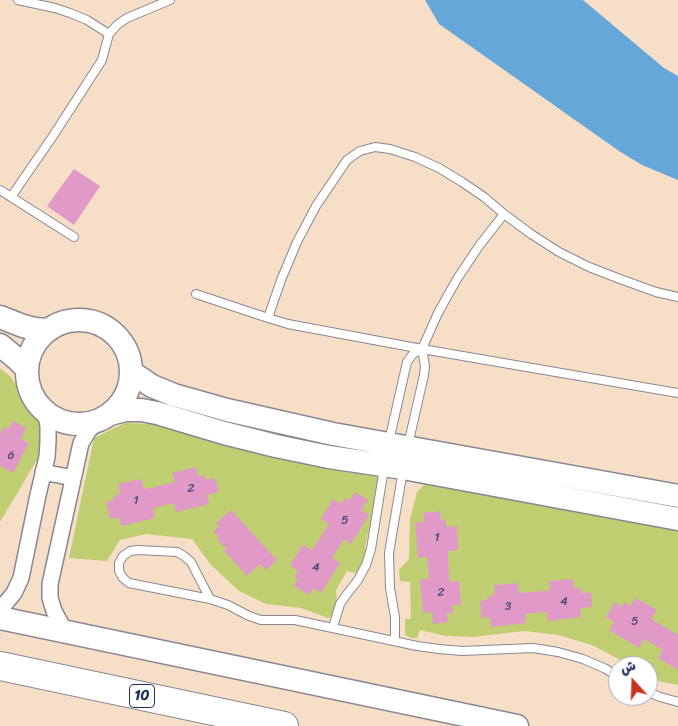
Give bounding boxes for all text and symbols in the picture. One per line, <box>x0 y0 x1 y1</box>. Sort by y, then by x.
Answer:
house number: 6 <box>8 449 14 463</box>
house number: 2 <box>188 482 194 496</box>
house number: 1 <box>133 494 139 508</box>
house number: 5 <box>341 514 349 528</box>
house number: 1 <box>434 531 440 545</box>
house number: 4 <box>312 561 320 575</box>
house number: 2 <box>438 586 444 600</box>
house number: 4 <box>560 595 568 609</box>
house number: 3 <box>505 600 511 614</box>
house number: 5 <box>631 615 639 629</box>
text: ش <box>617 653 640 682</box>
north arrow <box>608 656 658 706</box>
road number: 10 <box>130 684 154 708</box>

